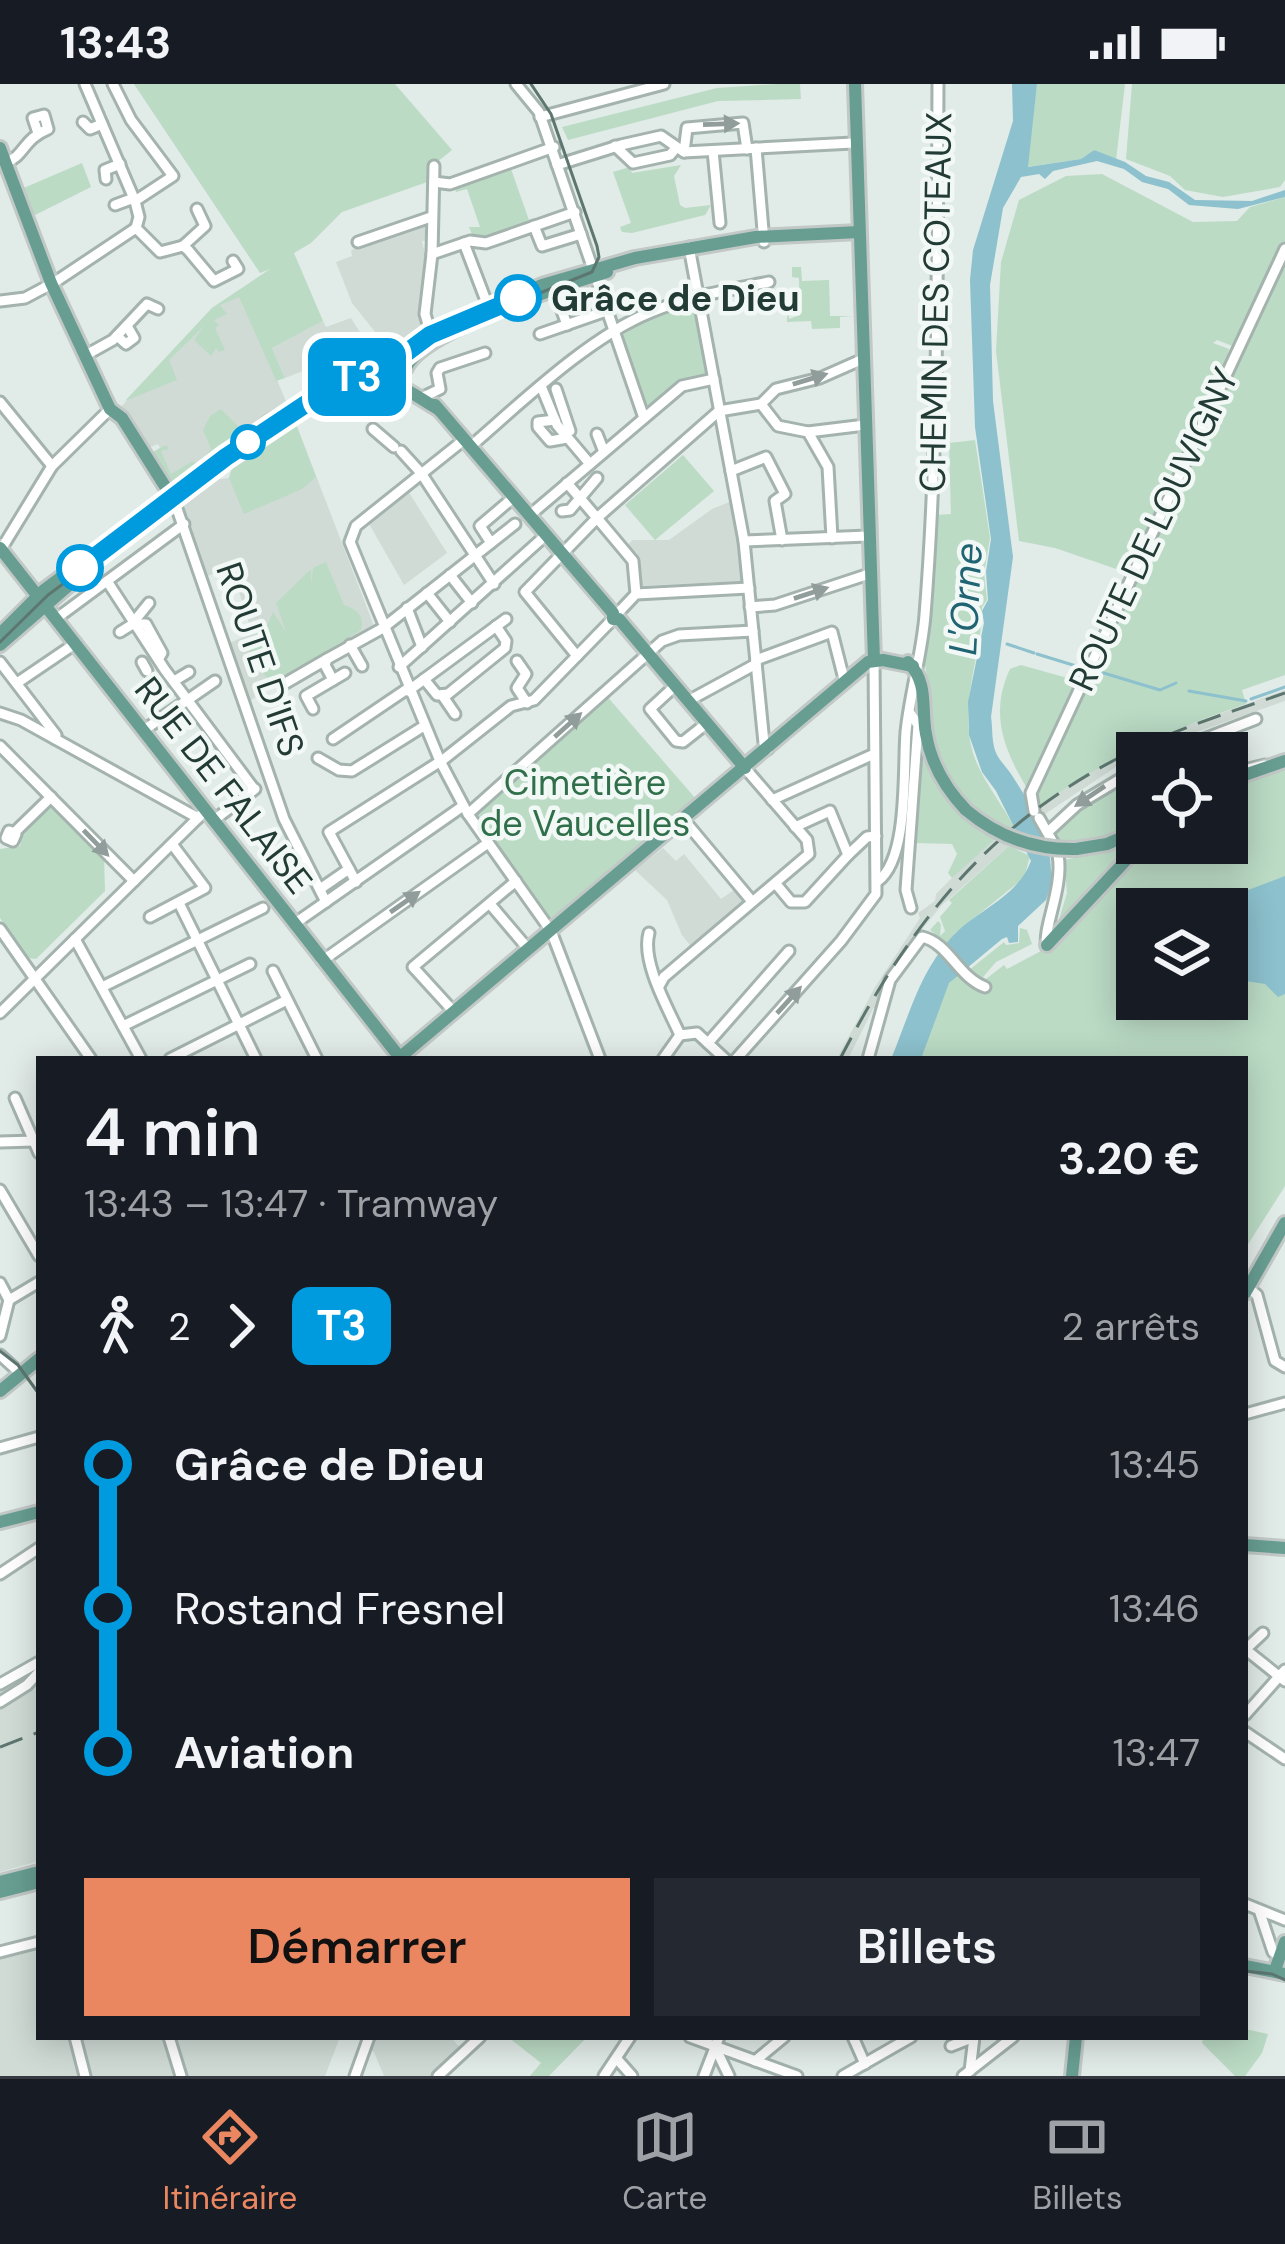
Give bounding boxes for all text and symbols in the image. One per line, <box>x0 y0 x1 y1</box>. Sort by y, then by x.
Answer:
text: 13:43 <box>60 13 171 72</box>
street label: CHEMIN DES COTEAUX <box>909 111 962 493</box>
one-way arrow <box>703 114 741 133</box>
place label: Grâce de Dieu <box>551 275 800 322</box>
marker: Grâce de Dieu <box>496 276 540 320</box>
line badge: T3 <box>303 338 411 416</box>
text: T3 <box>332 349 382 404</box>
street label: ROUTE DE LOUVIGNY <box>1058 360 1249 698</box>
one-way arrow <box>792 369 829 388</box>
unlabelled marker <box>232 426 264 458</box>
water label: L'Orne <box>937 541 994 657</box>
unlabelled marker <box>58 546 102 590</box>
street label: ROUTE D'IFS <box>205 556 316 762</box>
one-way arrow <box>793 583 830 602</box>
street label: RUE DE FALAISE <box>124 667 323 903</box>
one-way arrow <box>553 712 582 739</box>
map controls <box>1116 732 1248 1020</box>
button: locate <box>1116 732 1248 864</box>
park label: Cimetière de Vaucelles <box>480 759 690 847</box>
one-way arrow <box>1074 784 1107 807</box>
one-way arrow <box>82 828 110 857</box>
button: layers <box>1116 888 1248 1020</box>
one-way arrow <box>389 891 421 914</box>
one-way arrow <box>775 985 802 1015</box>
text: 4 min <box>84 1090 261 1175</box>
text: 3.20 € <box>1058 1129 1200 1188</box>
text: 13:43 – 13:47 · Tramway <box>84 1178 498 1229</box>
icon: walk <box>84 1293 150 1359</box>
icon: forward <box>208 1293 274 1359</box>
text: T3 <box>316 1298 367 1353</box>
text: 2 <box>168 1301 190 1352</box>
text: 2 arrêts <box>1061 1301 1200 1352</box>
text: Grâce de Dieu <box>174 1435 485 1494</box>
text: 13:45 <box>1109 1439 1200 1490</box>
text: Rostand Fresnel <box>174 1579 505 1638</box>
text: 13:46 <box>1109 1583 1200 1634</box>
text: Aviation <box>174 1723 354 1782</box>
text: 13:47 <box>1112 1727 1200 1778</box>
button: Démarrer <box>84 1878 630 2016</box>
button: Billets <box>654 1878 1200 2016</box>
tab: Itinéraire <box>163 2104 297 2219</box>
tab: Carte <box>622 2104 707 2219</box>
tab: Billets <box>1032 2104 1122 2219</box>

